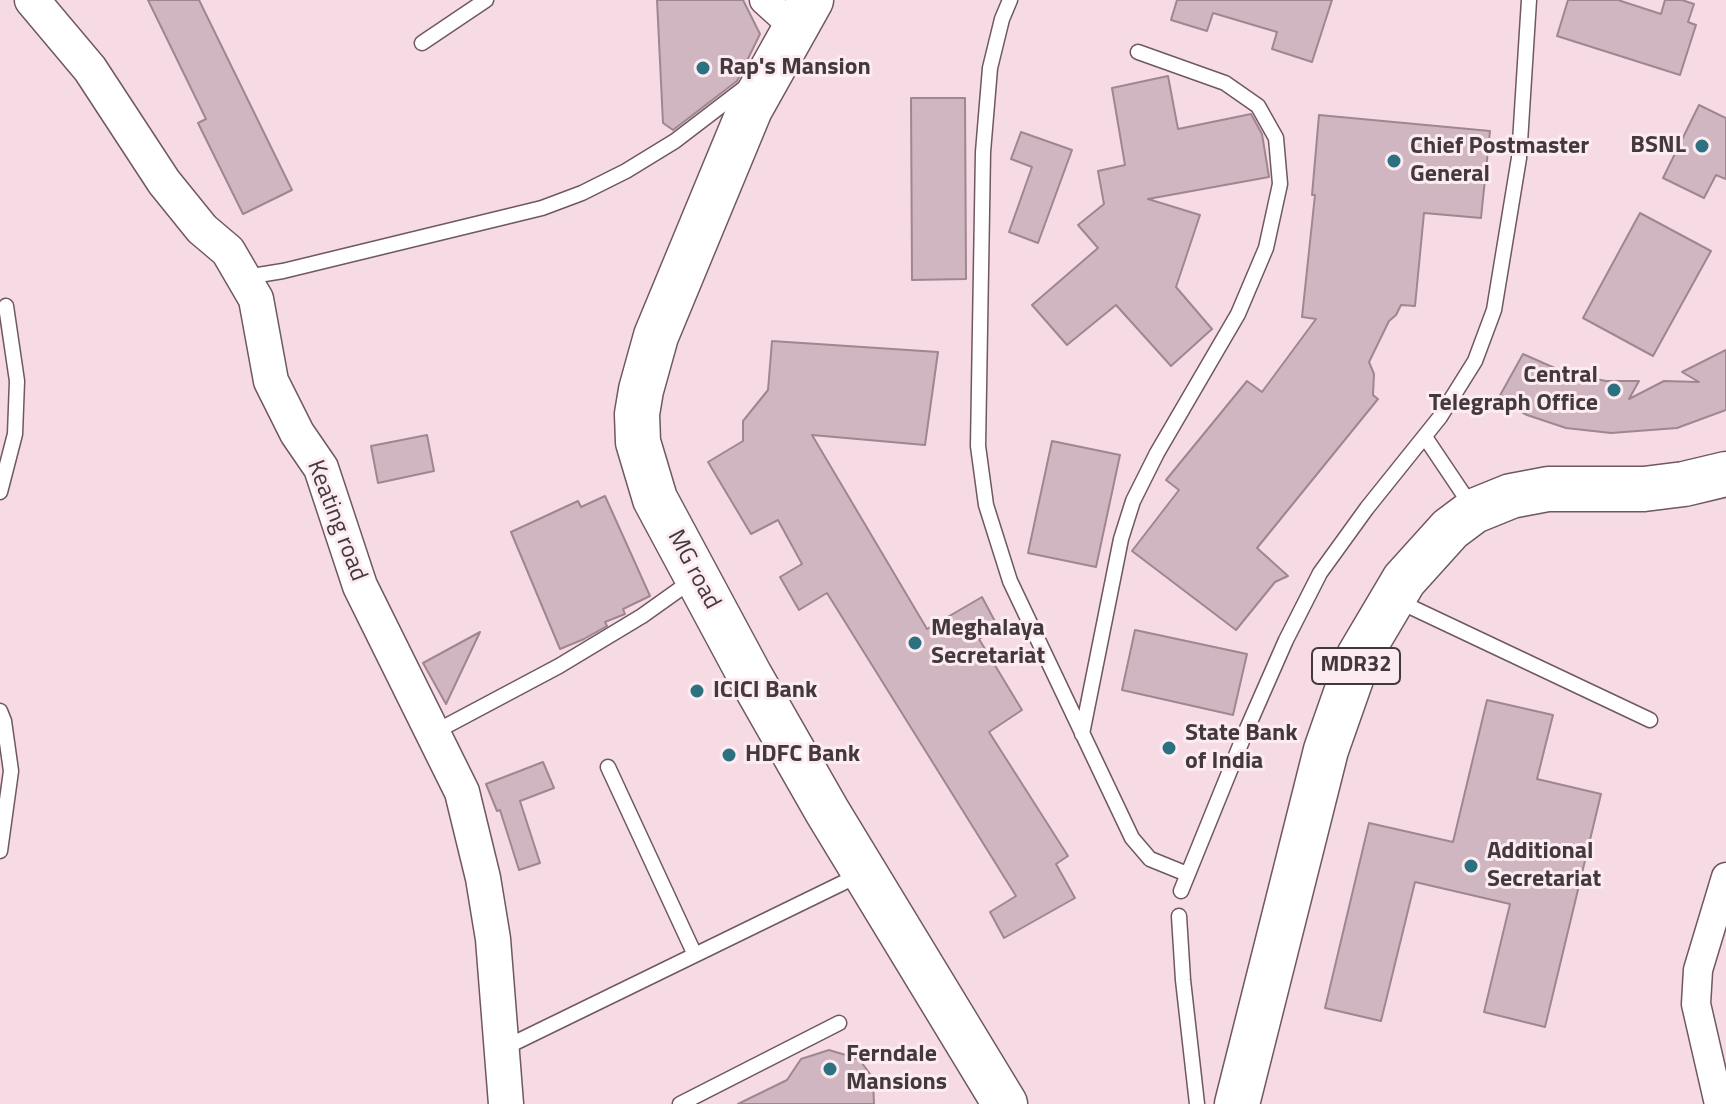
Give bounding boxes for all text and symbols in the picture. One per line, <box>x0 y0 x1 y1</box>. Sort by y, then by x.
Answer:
place label: Rap's Mansion <box>719 54 871 82</box>
marker: Rap's Mansion <box>694 59 712 77</box>
place label: BSNL <box>1630 132 1686 160</box>
place label: Chief Postmaster General <box>1410 133 1589 189</box>
marker: BSNL <box>1693 137 1711 155</box>
marker: Chief Postmaster General <box>1385 152 1403 170</box>
place label: Central Telegraph Office <box>1429 362 1598 418</box>
marker: Central Telegraph Office <box>1605 381 1623 399</box>
street label: Keating road <box>300 457 372 585</box>
street label: MG road <box>660 525 726 615</box>
place label: Meghalaya Secretariat <box>931 615 1045 671</box>
marker: Meghalaya Secretariat <box>906 634 924 652</box>
road number: MDR32 <box>1312 648 1400 684</box>
place label: ICICI Bank <box>713 677 817 705</box>
marker: ICICI Bank <box>688 682 706 700</box>
place label: State Bank of India <box>1185 720 1298 776</box>
marker: State Bank of India <box>1160 739 1178 757</box>
place label: HDFC Bank <box>745 741 860 769</box>
marker: HDFC Bank <box>720 746 738 764</box>
place label: Additional Secretariat <box>1487 838 1601 894</box>
marker: Additional Secretariat <box>1462 857 1480 875</box>
place label: Ferndale Mansions <box>846 1041 947 1097</box>
marker: Ferndale Mansions <box>821 1060 839 1078</box>

